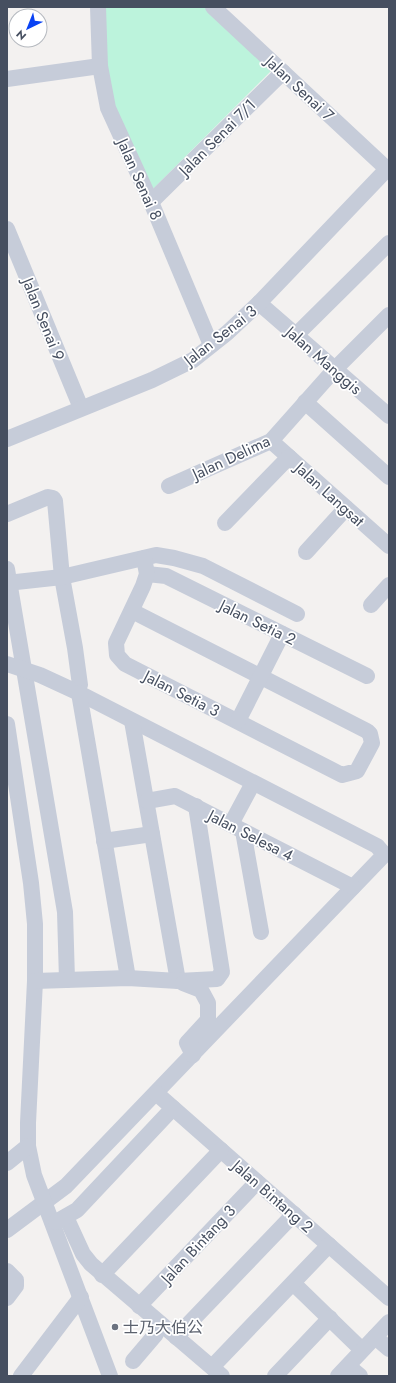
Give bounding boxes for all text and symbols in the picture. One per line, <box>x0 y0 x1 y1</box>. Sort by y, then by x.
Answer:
north arrow <box>8 8 48 48</box>
text: N <box>13 26 30 44</box>
street label: Jalan Senai 7 <box>259 49 340 127</box>
street label: Jalan Senai 7/1 <box>172 94 261 182</box>
street label: Jalan Senai 8 <box>111 133 168 224</box>
street label: Jalan Senai 9 <box>16 273 71 364</box>
street label: Jalan Senai 3 <box>177 299 262 372</box>
street label: Jalan Manggis <box>279 320 367 400</box>
street label: Jalan Delima <box>187 429 274 486</box>
street label: Jalan Langsat <box>288 456 370 532</box>
street label: Jalan Setia 2 <box>214 593 300 651</box>
street label: Jalan Setia 3 <box>138 664 224 723</box>
street label: Jalan Selesa 4 <box>202 803 298 867</box>
street label: Jalan Bintang 2 <box>226 1153 318 1238</box>
street label: Jalan Bintang 3 <box>154 1200 241 1290</box>
place label: 士乃大伯公 <box>123 1316 203 1339</box>
marker: 士乃大伯公 <box>110 1322 120 1332</box>

